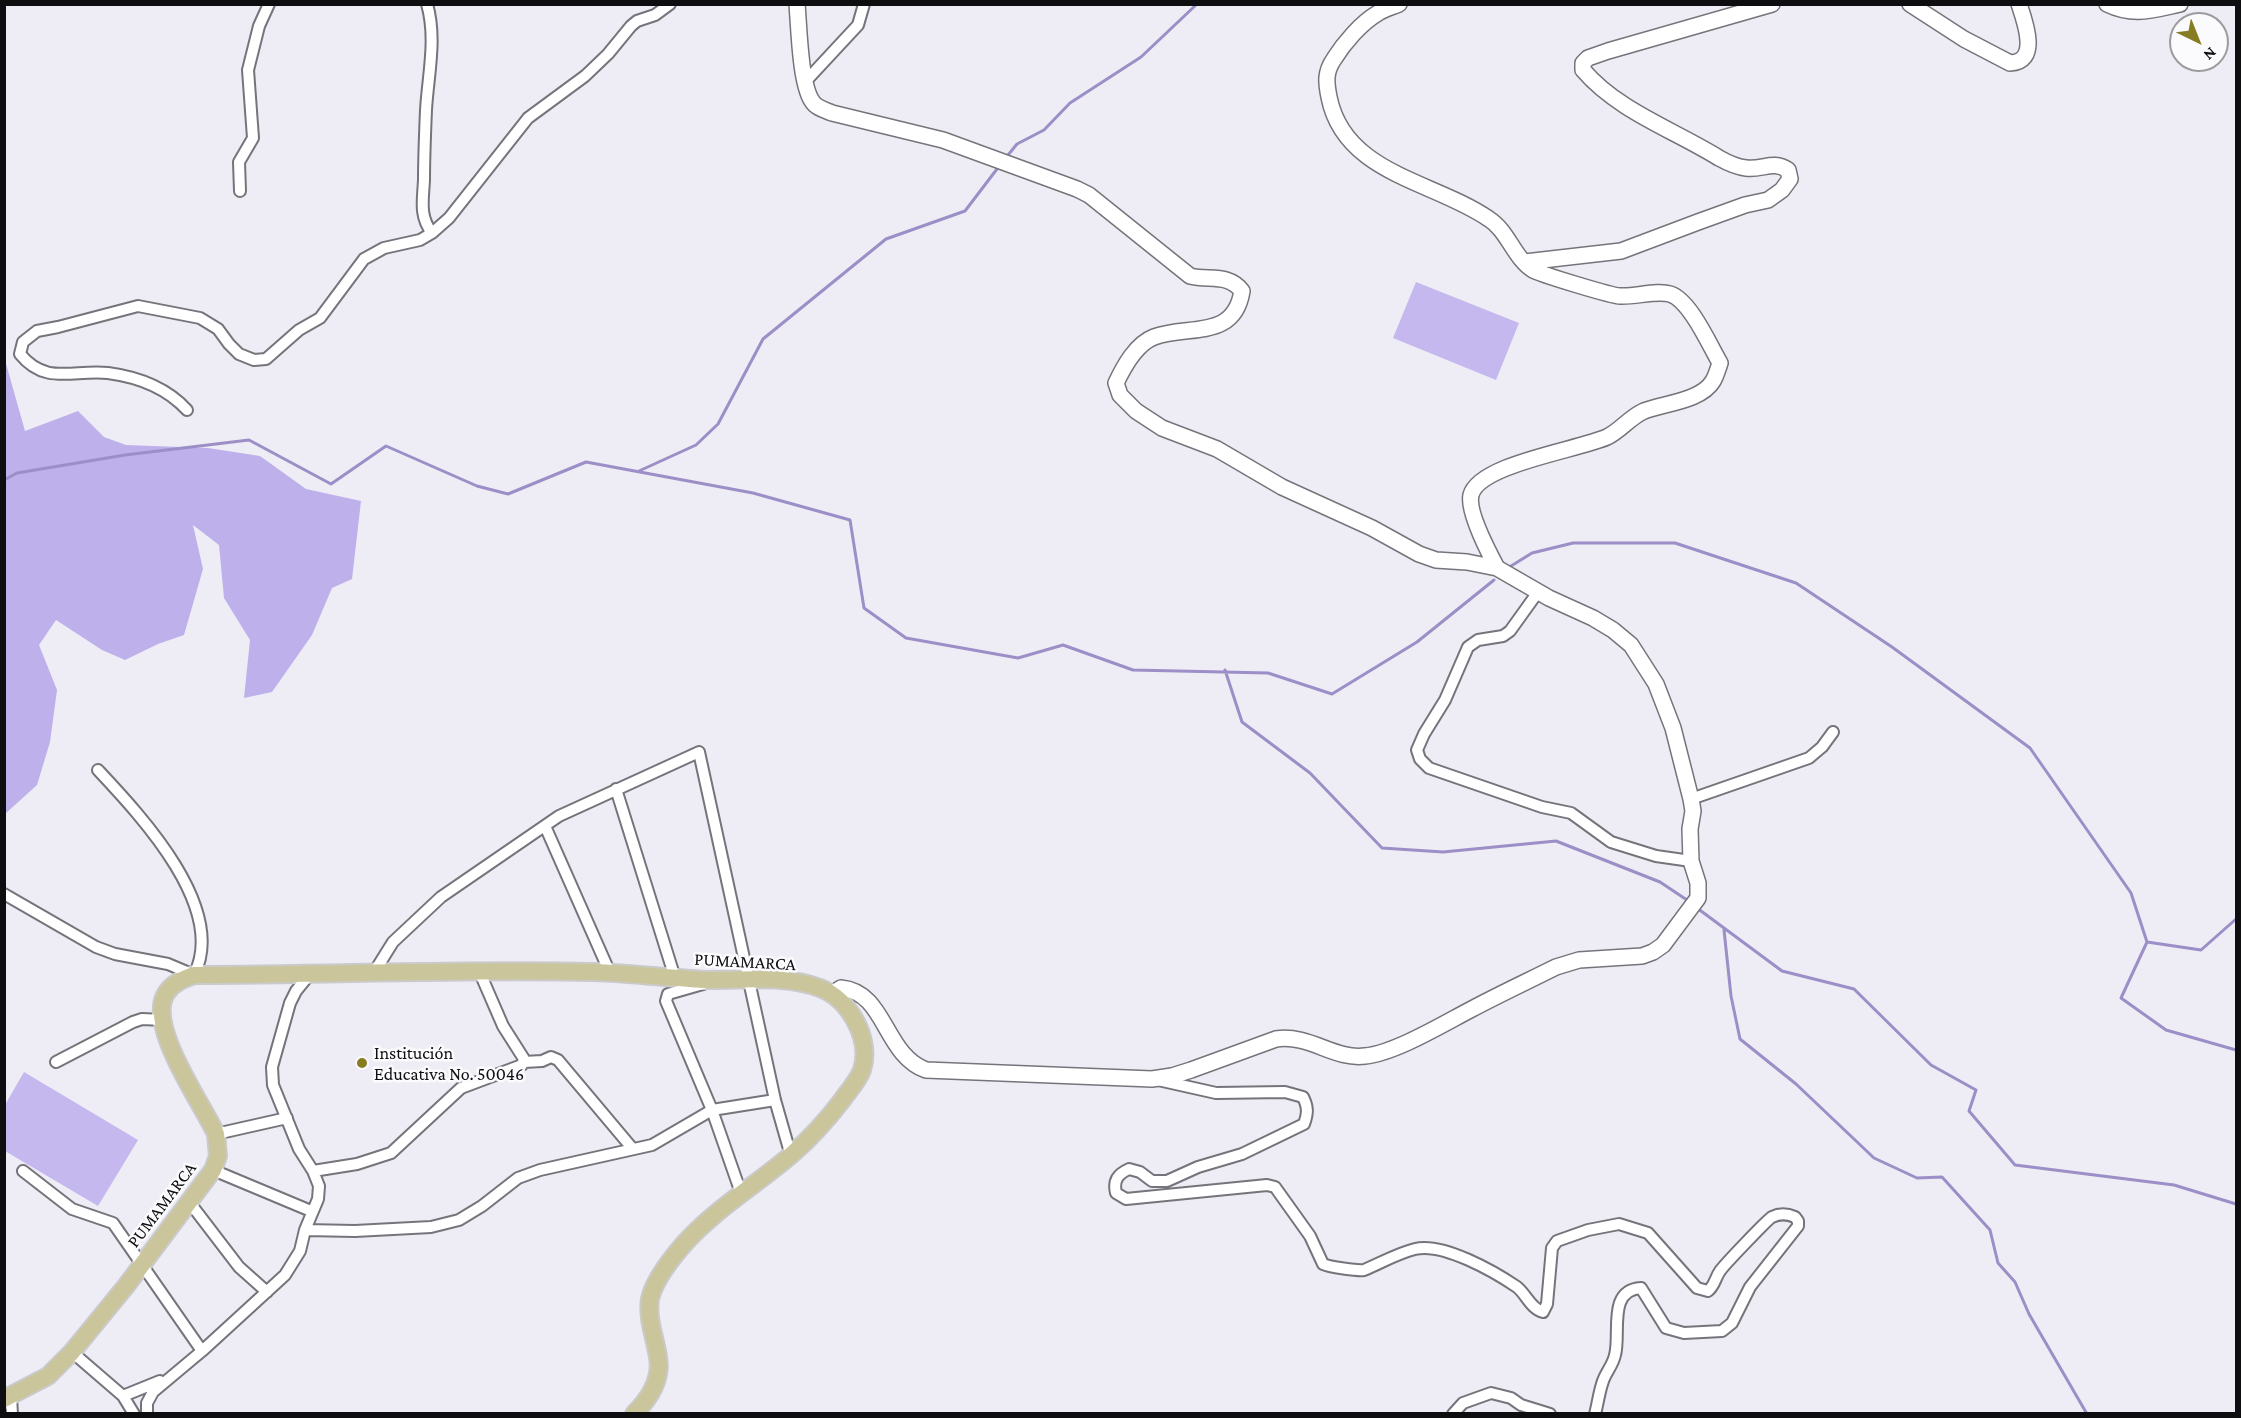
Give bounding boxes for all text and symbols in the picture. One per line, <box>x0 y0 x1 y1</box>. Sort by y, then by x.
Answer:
north arrow <box>2169 12 2229 72</box>
text: N <box>2200 44 2220 64</box>
street label: PUMAMARCA <box>694 949 796 975</box>
place label: Institución Educativa No. 50046 <box>374 1042 524 1084</box>
marker: Institución Educativa No. 50046 <box>355 1056 369 1070</box>
street label: PUMAMARCA <box>123 1158 201 1252</box>

